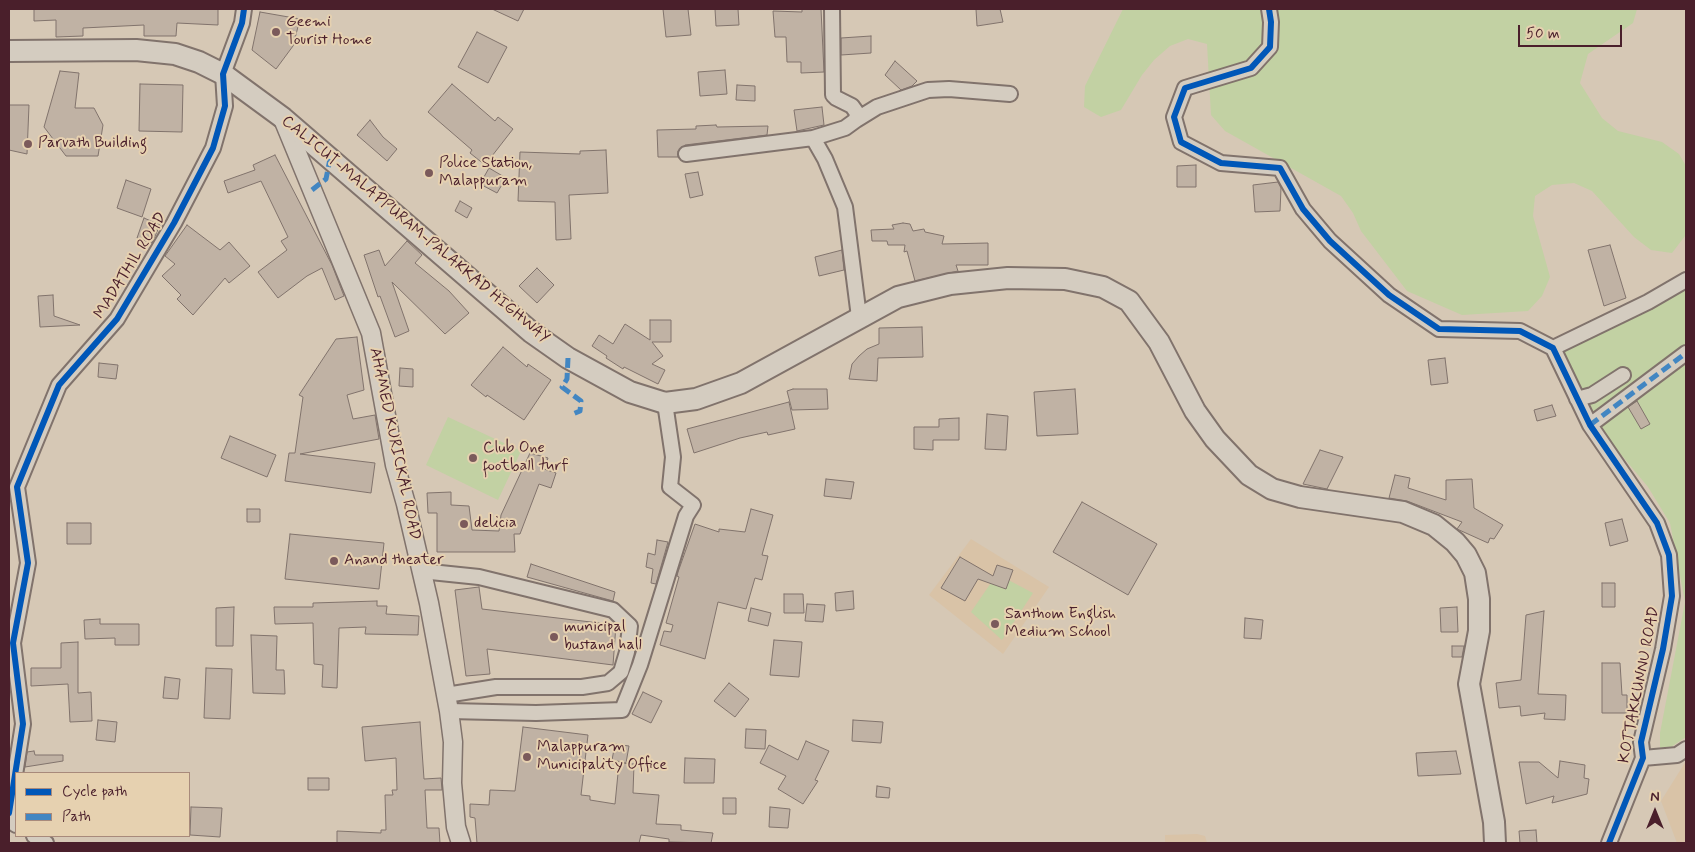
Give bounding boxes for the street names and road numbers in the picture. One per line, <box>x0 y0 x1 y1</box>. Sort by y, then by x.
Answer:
street label: CALICUT-MALAPPURAM-PALAKKAD HIGHWAY <box>277 112 553 348</box>
street label: MADATHIL ROAD <box>91 209 171 323</box>
street label: AHAMED KURICKAL ROAD <box>364 346 424 542</box>
street label: KOTTAKKUNNU ROAD <box>1615 605 1665 765</box>

